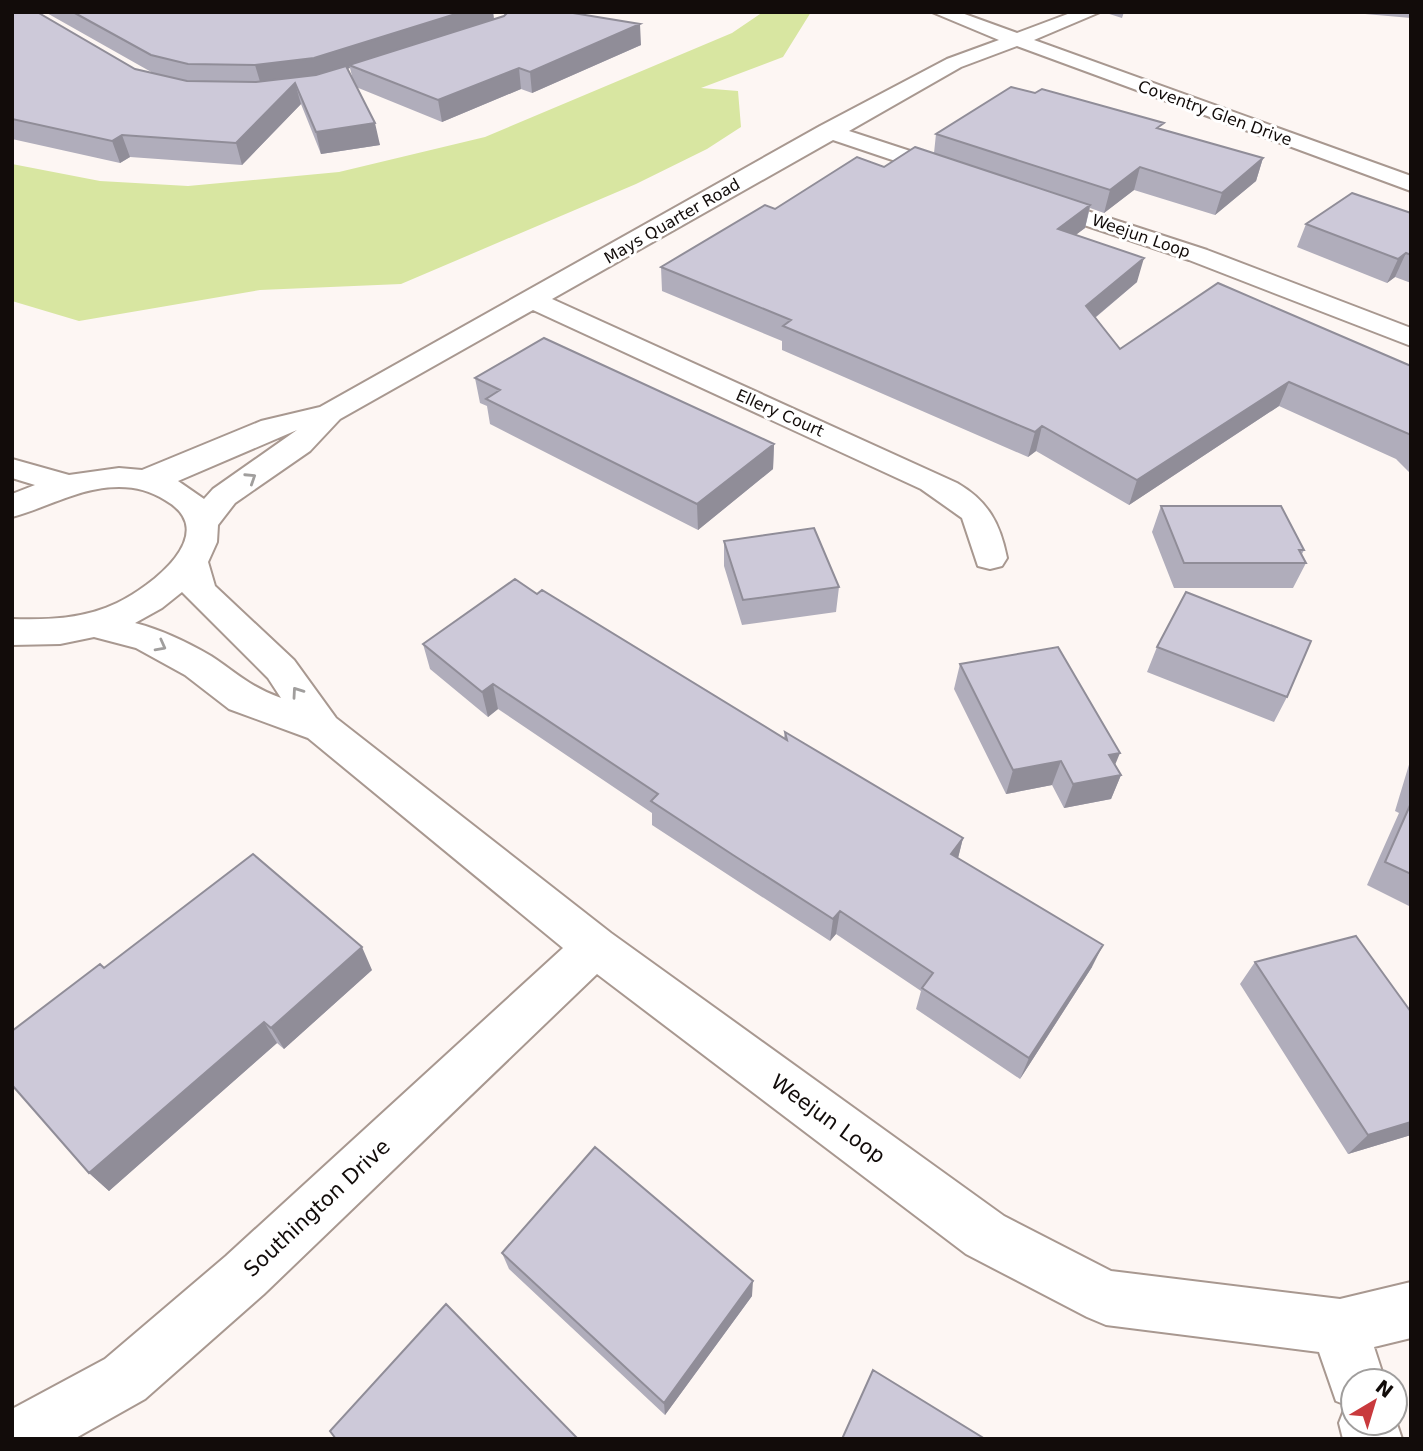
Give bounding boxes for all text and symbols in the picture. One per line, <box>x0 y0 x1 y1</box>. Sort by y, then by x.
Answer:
street label: Coventry Glen Drive <box>1135 76 1295 150</box>
street label: Mays Quarter Road <box>601 174 743 268</box>
street label: Weejun Loop <box>1089 210 1193 262</box>
street label: Ellery Court <box>733 385 827 441</box>
one-way arrow <box>244 473 257 486</box>
one-way arrow <box>153 638 166 651</box>
one-way arrow <box>293 687 305 700</box>
street label: Weejun Loop <box>766 1070 890 1168</box>
street label: Southington Drive <box>239 1134 395 1282</box>
north arrow <box>1339 1367 1409 1437</box>
text: N <box>1371 1375 1398 1402</box>

